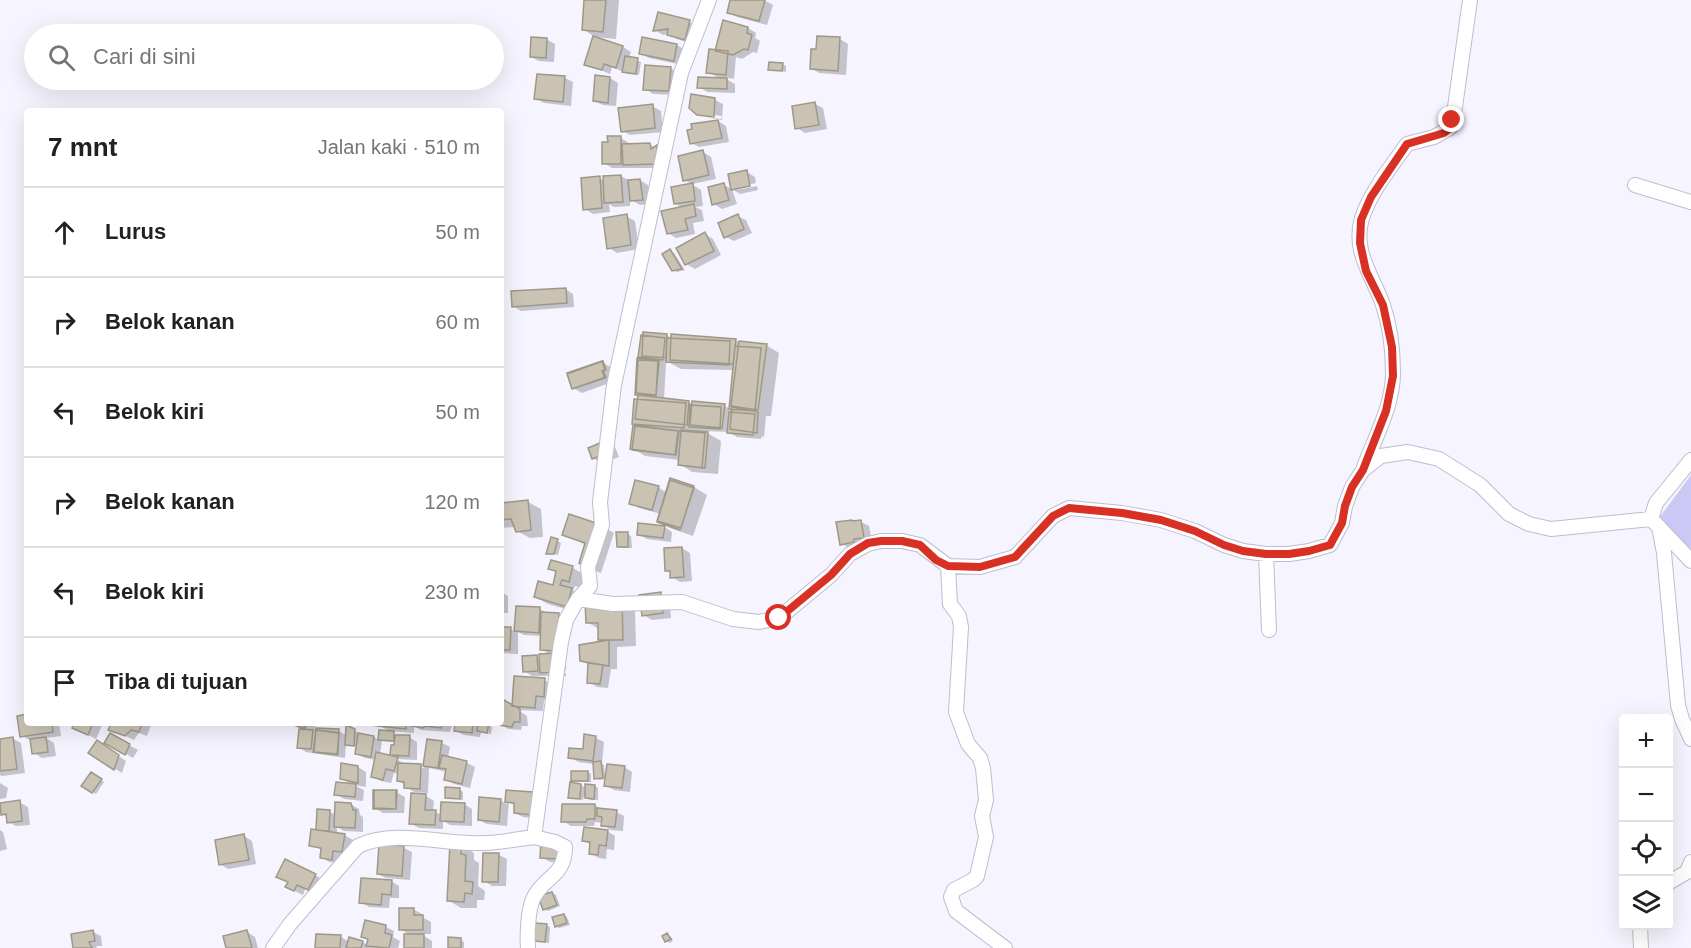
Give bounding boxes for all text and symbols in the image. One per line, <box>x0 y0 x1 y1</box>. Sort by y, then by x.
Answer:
search box <box>24 24 504 90</box>
icon: search <box>45 41 78 74</box>
text: Cari di sini <box>93 44 196 69</box>
route end <box>1438 106 1464 132</box>
text: 7 mnt <box>48 132 117 162</box>
text: Jalan kaki · 510 m <box>318 136 480 158</box>
icon: ahead <box>48 216 81 249</box>
text: Lurus <box>105 219 166 244</box>
text: 50 m <box>436 221 480 243</box>
icon: right <box>48 306 81 339</box>
text: Belok kanan <box>105 309 235 334</box>
text: 60 m <box>436 311 480 333</box>
icon: left <box>48 396 81 429</box>
text: Belok kiri <box>105 399 204 424</box>
text: 50 m <box>436 401 480 423</box>
icon: right <box>48 486 81 519</box>
text: Belok kanan <box>105 489 235 514</box>
text: 120 m <box>424 491 480 513</box>
icon: left <box>48 576 81 609</box>
text: Belok kiri <box>105 579 204 604</box>
text: 230 m <box>424 581 480 603</box>
route start <box>765 604 791 630</box>
icon: arrive <box>48 666 81 699</box>
text: Tiba di tujuan <box>105 669 248 694</box>
map controls <box>1619 714 1673 930</box>
button: + <box>1619 714 1673 768</box>
button: − <box>1619 768 1673 822</box>
button: locate <box>1619 822 1673 876</box>
button: layers <box>1619 876 1673 930</box>

